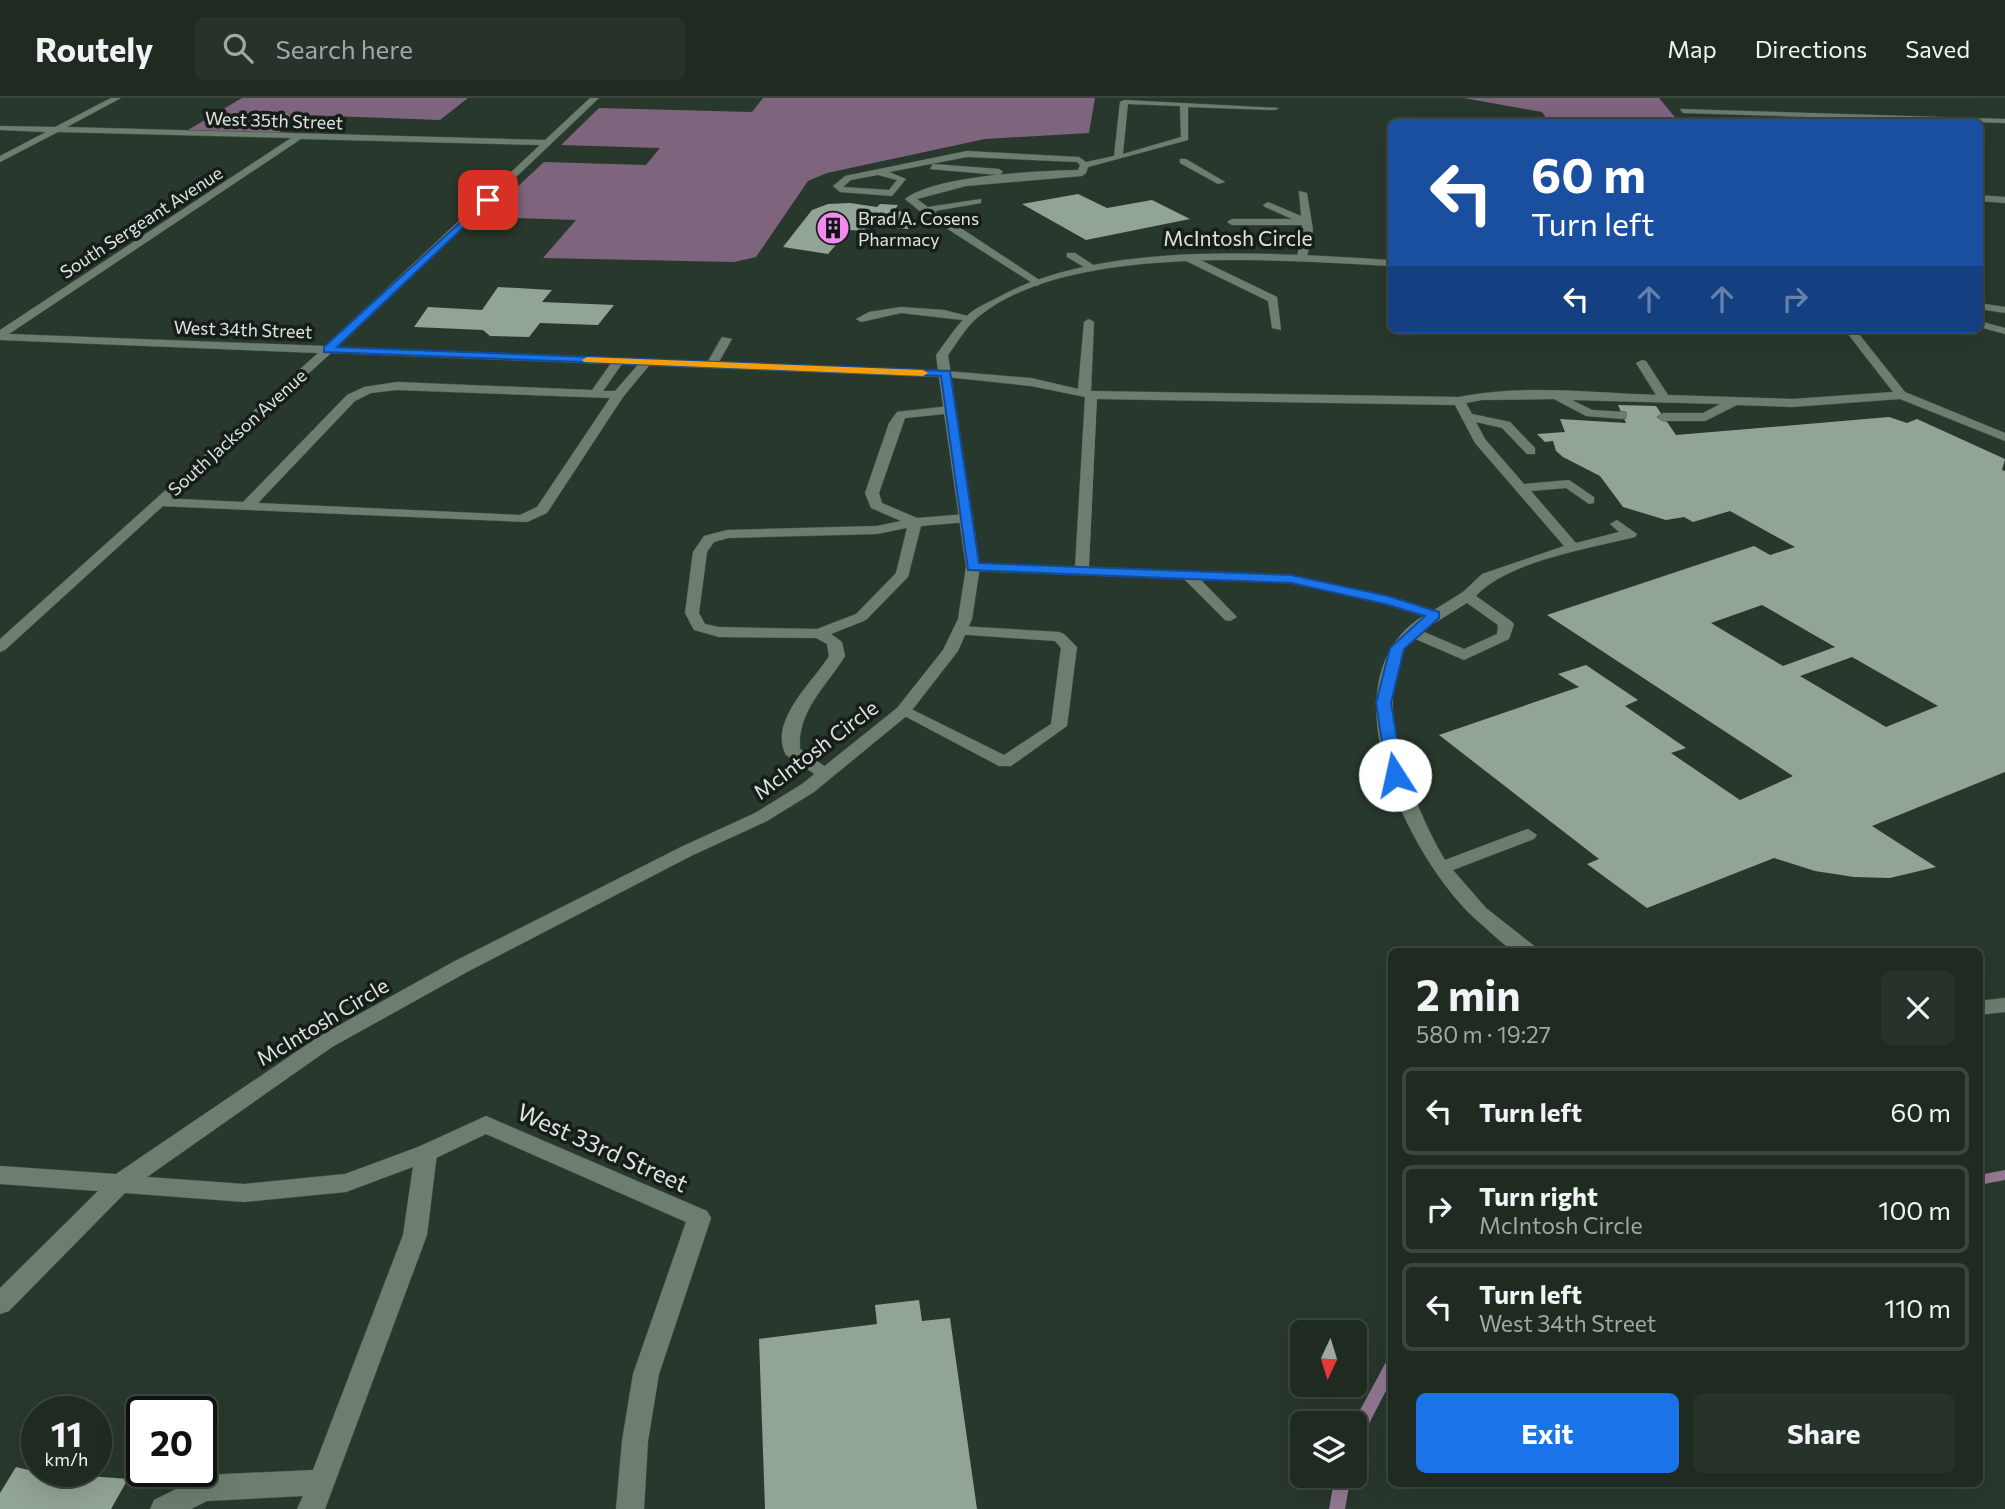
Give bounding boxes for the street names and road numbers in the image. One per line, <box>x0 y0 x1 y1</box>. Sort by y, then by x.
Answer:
street label: West 35th Street <box>205 107 343 133</box>
street label: South Sergeant Avenue <box>56 161 226 283</box>
street label: McIntosh Circle <box>1163 225 1313 250</box>
street label: West 34th Street <box>173 316 313 342</box>
street label: South Jackson Avenue <box>163 364 311 500</box>
street label: McIntosh Circle <box>748 694 882 804</box>
street label: McIntosh Circle <box>252 972 392 1070</box>
street label: West 33rd Street <box>513 1096 693 1198</box>

